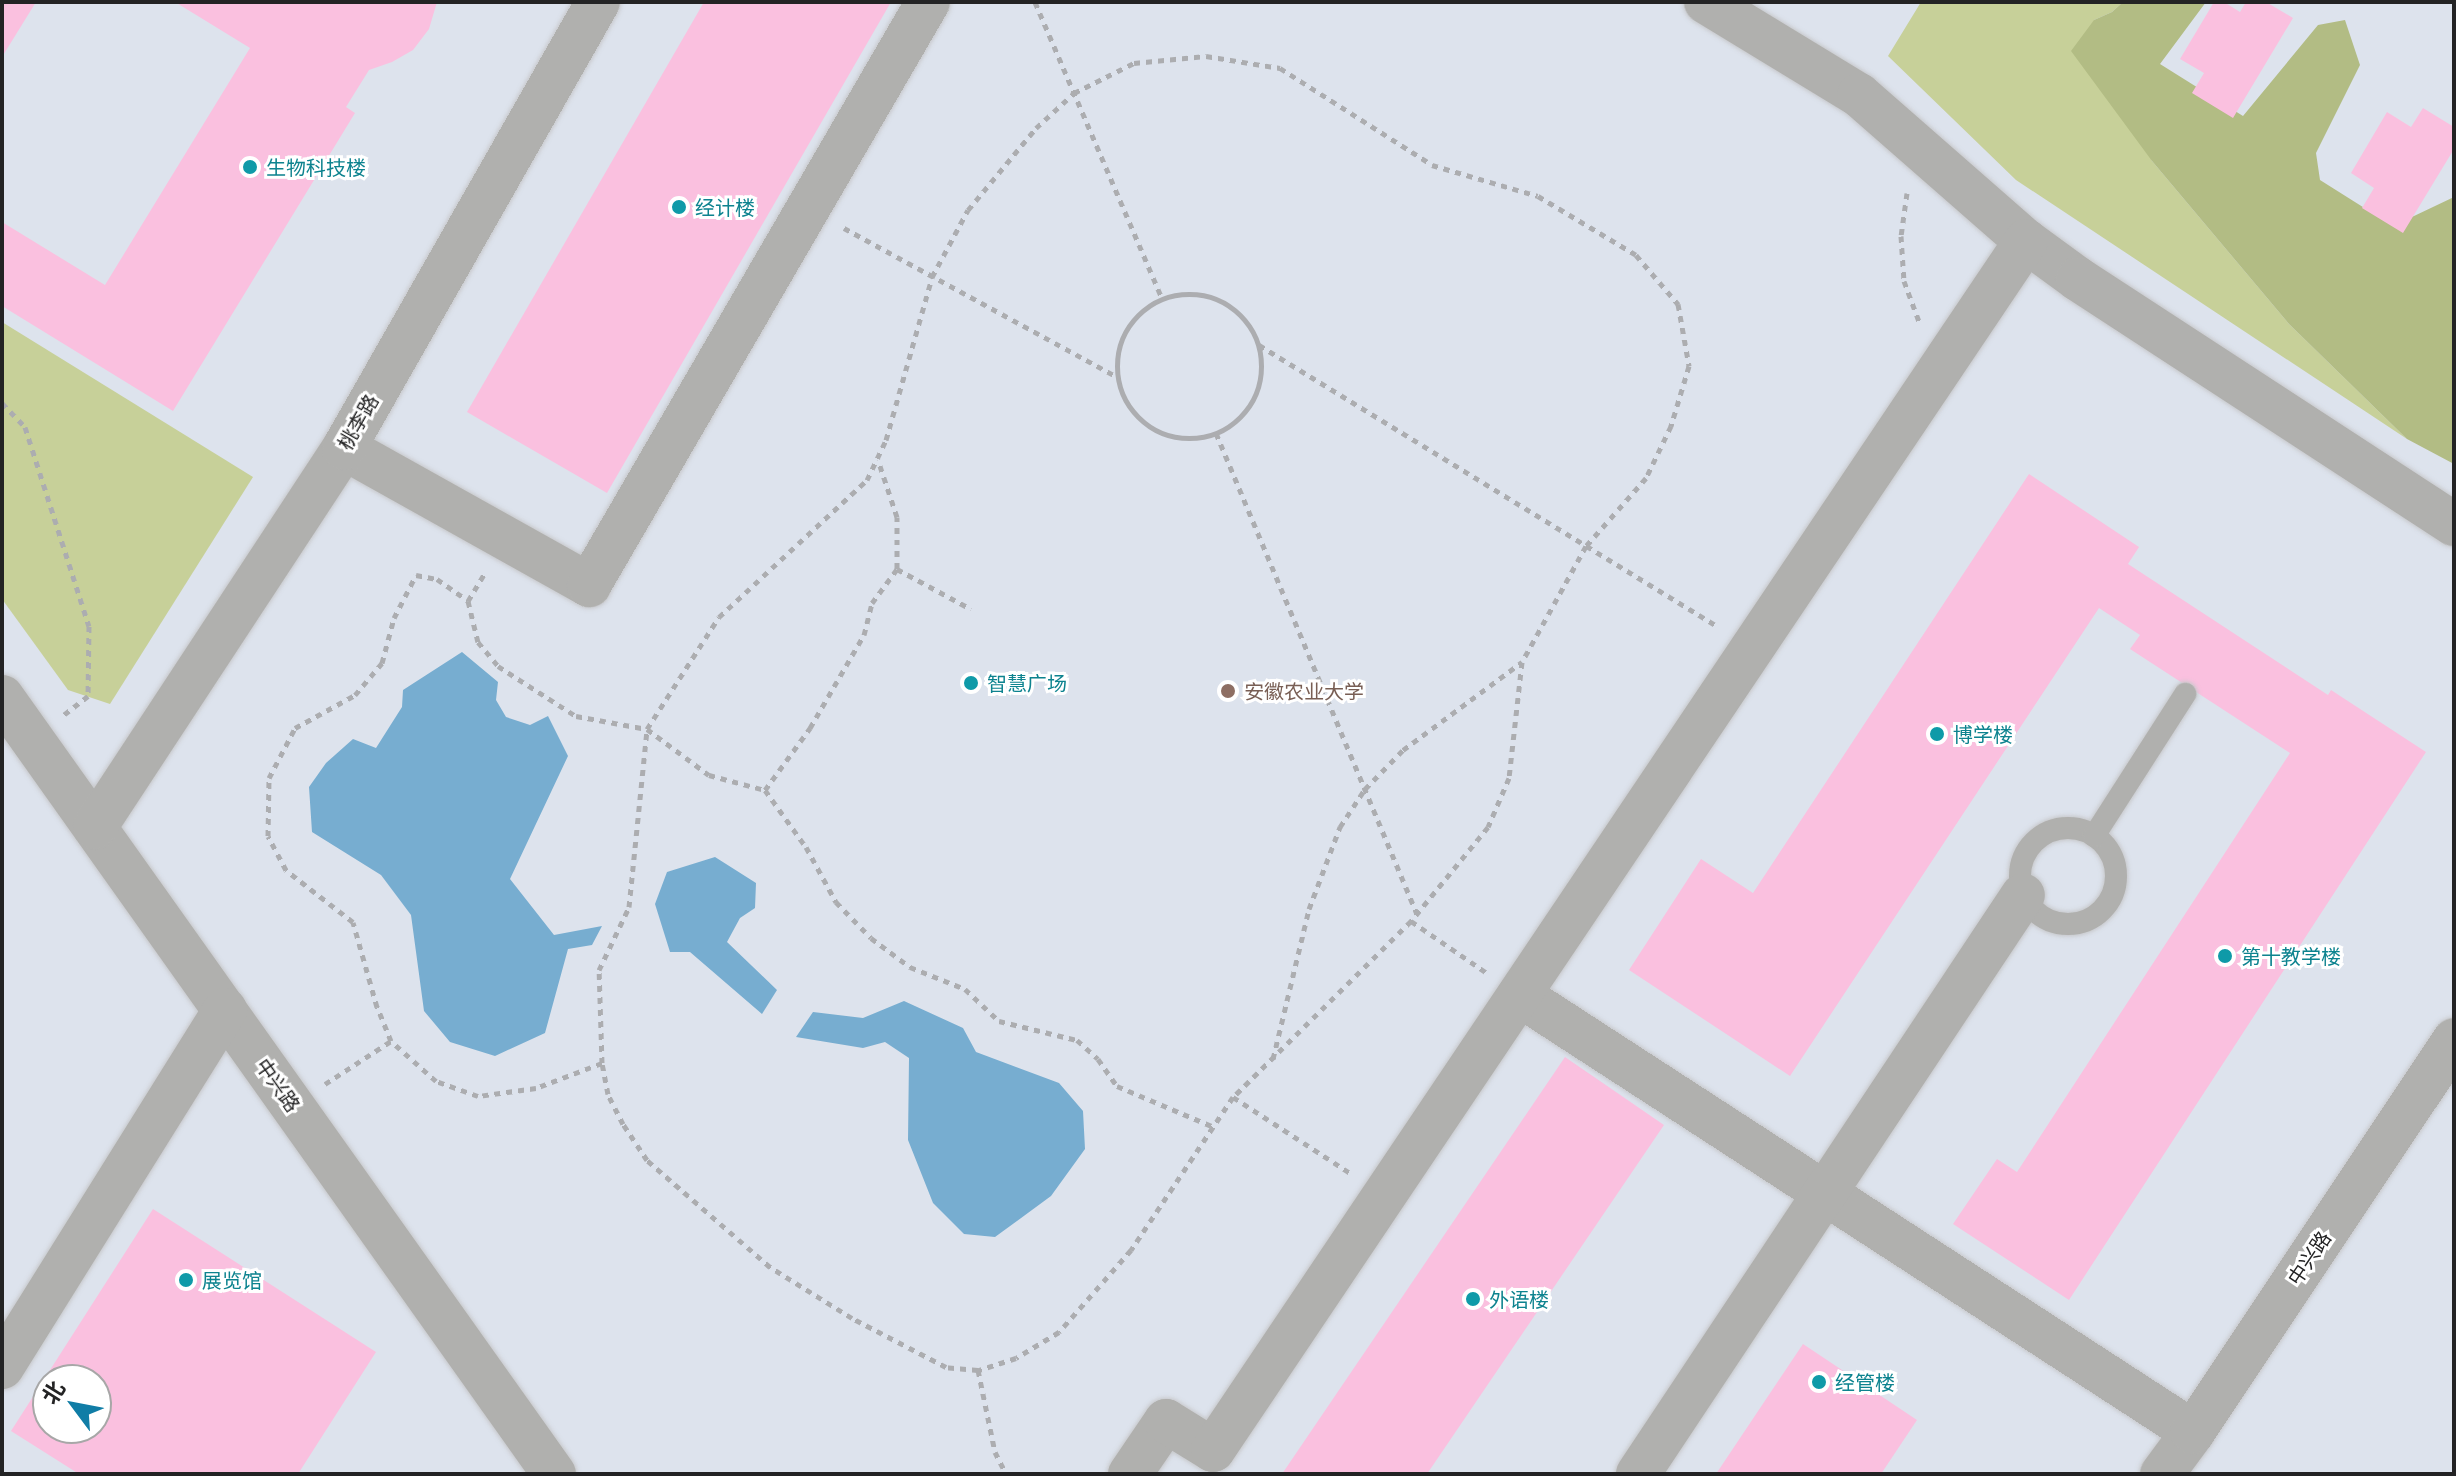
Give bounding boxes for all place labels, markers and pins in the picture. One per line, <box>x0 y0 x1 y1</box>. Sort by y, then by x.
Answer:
place label: 生物科技楼 <box>266 155 366 179</box>
marker: 生物科技楼 <box>241 158 259 176</box>
place label: 经计楼 <box>695 195 755 219</box>
marker: 经计楼 <box>670 198 688 216</box>
place label: 智慧广场 <box>987 671 1067 695</box>
marker: 智慧广场 <box>962 674 980 692</box>
place label: 安徽农业大学 <box>1244 679 1364 703</box>
marker: 安徽农业大学 <box>1219 682 1237 700</box>
place label: 博学楼 <box>1953 722 2013 746</box>
marker: 博学楼 <box>1928 725 1946 743</box>
place label: 第十教学楼 <box>2241 944 2341 968</box>
marker: 第十教学楼 <box>2216 947 2234 965</box>
place label: 展览馆 <box>202 1268 262 1292</box>
marker: 展览馆 <box>177 1271 195 1289</box>
place label: 外语楼 <box>1489 1287 1549 1311</box>
marker: 外语楼 <box>1464 1290 1482 1308</box>
place label: 经管楼 <box>1835 1370 1895 1394</box>
marker: 经管楼 <box>1810 1373 1828 1391</box>

